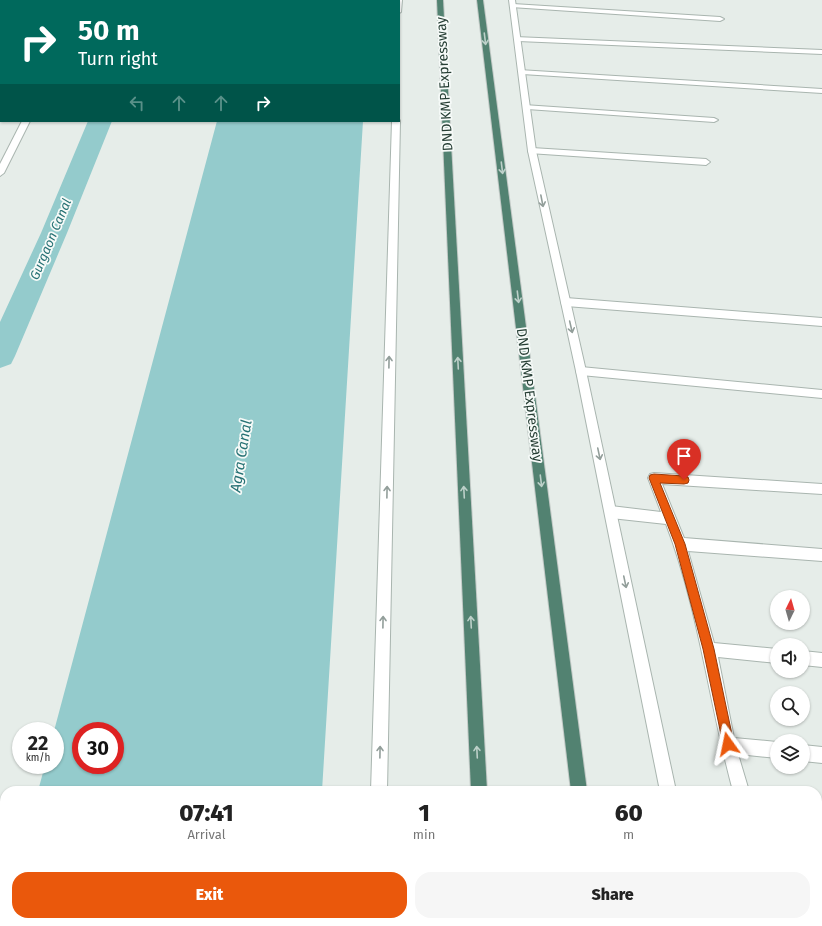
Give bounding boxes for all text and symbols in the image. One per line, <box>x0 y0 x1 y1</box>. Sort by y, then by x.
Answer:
text: 50 m <box>78 14 140 47</box>
icon: right <box>12 16 64 68</box>
street label: DND KMP Expressway <box>432 16 457 152</box>
one-way arrow <box>481 32 489 45</box>
text: Turn right <box>78 48 158 70</box>
icon: left <box>126 92 148 114</box>
icon: ahead <box>168 92 190 114</box>
icon: ahead <box>210 92 232 114</box>
icon: right <box>252 92 274 114</box>
one-way arrow <box>498 161 506 174</box>
one-way arrow <box>539 194 547 207</box>
water label: Gurgaon Canal <box>27 196 74 282</box>
one-way arrow <box>514 290 522 303</box>
one-way arrow <box>568 321 576 334</box>
street label: DND KMP Expressway <box>513 327 546 463</box>
one-way arrow <box>385 356 393 369</box>
one-way arrow <box>454 357 461 370</box>
water label: Agra Canal <box>226 419 256 494</box>
pin <box>667 439 701 480</box>
icon: arrive <box>673 445 695 467</box>
one-way arrow <box>595 448 603 461</box>
one-way arrow <box>537 474 545 487</box>
one-way arrow <box>383 486 390 499</box>
one-way arrow <box>461 486 468 499</box>
one-way arrow <box>621 575 629 588</box>
north arrow <box>770 590 810 630</box>
map controls <box>770 590 810 774</box>
one-way arrow <box>380 616 387 629</box>
one-way arrow <box>467 616 474 629</box>
button: sound <box>770 638 810 678</box>
button: search <box>770 686 810 726</box>
speed limit sign: 30 <box>72 722 124 774</box>
position arrow <box>707 723 749 765</box>
text: 22 <box>28 731 48 755</box>
button: layers <box>770 734 810 774</box>
one-way arrow <box>376 746 384 759</box>
one-way arrow <box>473 746 481 759</box>
text: km/h <box>26 752 50 764</box>
text: 07:41 <box>179 799 234 827</box>
text: 1 <box>418 799 430 827</box>
text: 60 <box>615 799 643 827</box>
text: Arrival <box>187 827 225 842</box>
text: min <box>413 827 435 842</box>
text: m <box>623 827 634 842</box>
button: Exit <box>12 872 407 918</box>
button: Share <box>415 872 810 918</box>

